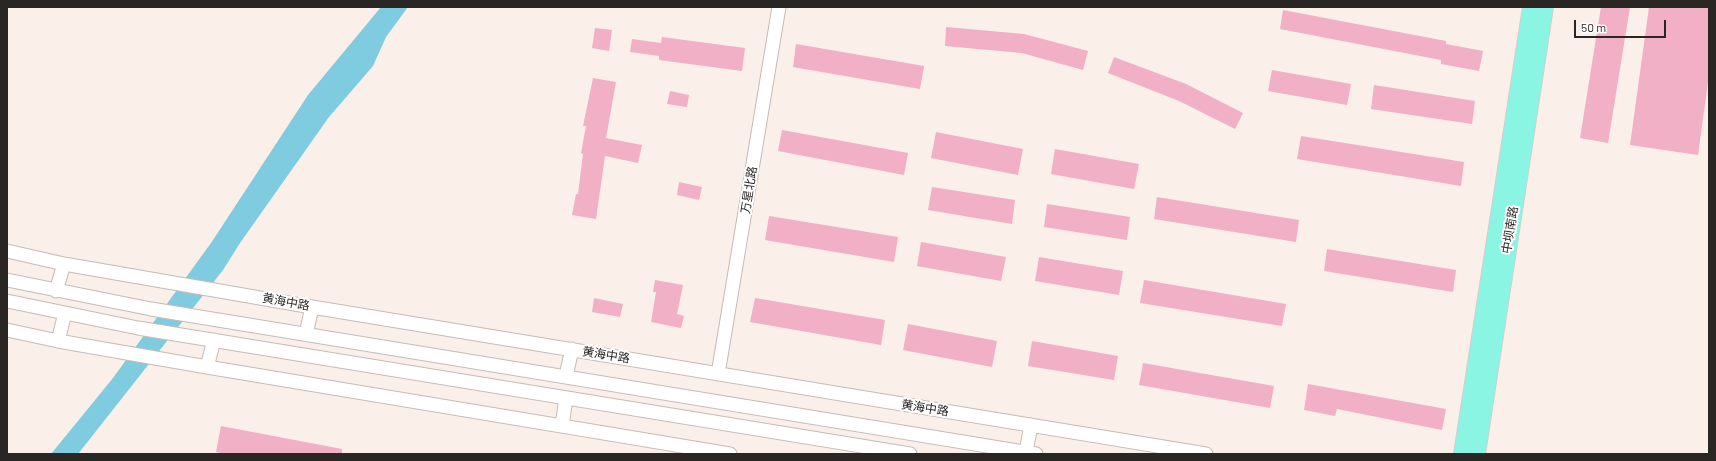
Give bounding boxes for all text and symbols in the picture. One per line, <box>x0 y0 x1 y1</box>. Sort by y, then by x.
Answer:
scale bar <box>1576 12 1668 38</box>
text: 50 m <box>1581 20 1606 34</box>
street label: 万星北路 <box>738 165 760 215</box>
street label: 中坝南路 <box>1499 205 1521 255</box>
street label: 黄海中路 <box>261 291 311 313</box>
street label: 黄海中路 <box>581 344 631 366</box>
street label: 黄海中路 <box>900 397 950 419</box>

